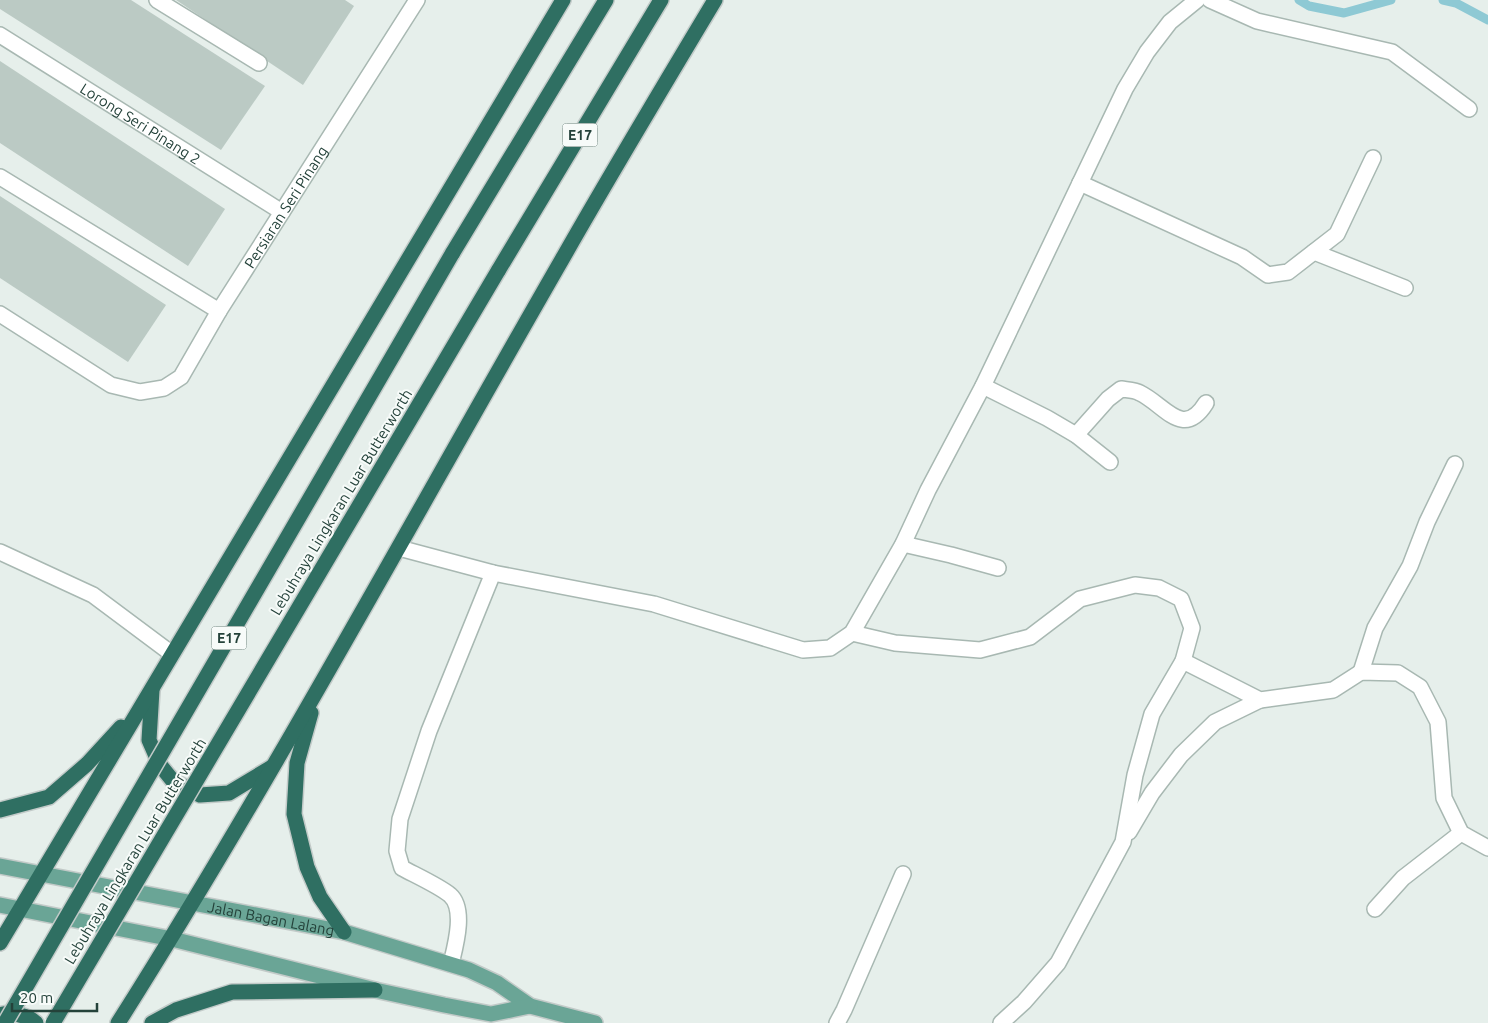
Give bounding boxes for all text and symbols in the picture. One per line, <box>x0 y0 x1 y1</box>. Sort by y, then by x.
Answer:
street label: Lorong Seri Pinang 2 <box>77 79 204 167</box>
road number: E17 <box>562 124 598 146</box>
street label: Persiaran Seri Pinang <box>240 143 330 271</box>
street label: Lebuhraya Lingkaran Luar Butterworth <box>267 386 415 618</box>
road number: E17 <box>212 626 246 650</box>
street label: Lebuhraya Lingkaran Luar Butterworth <box>61 735 209 967</box>
street label: Jalan Bagan Lalang <box>206 898 336 938</box>
scale bar <box>12 980 98 1012</box>
text: 20 m <box>20 989 53 1006</box>

